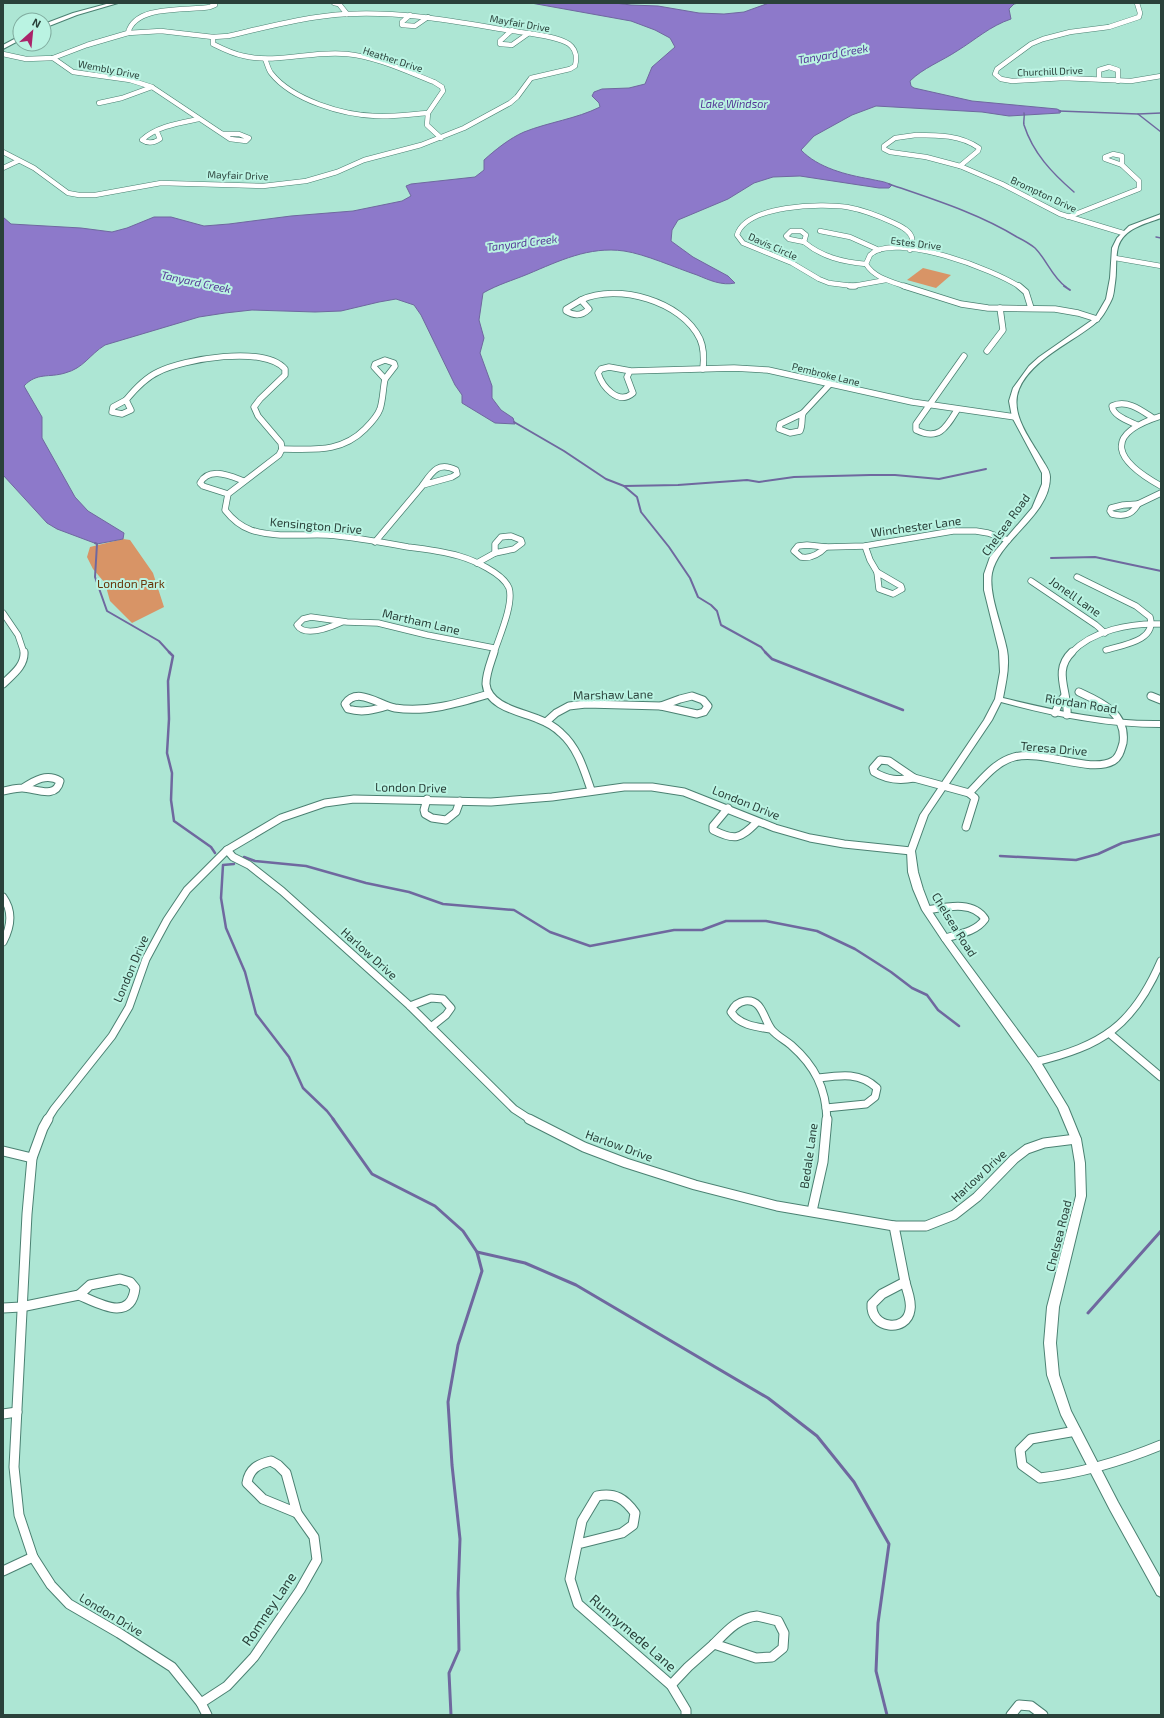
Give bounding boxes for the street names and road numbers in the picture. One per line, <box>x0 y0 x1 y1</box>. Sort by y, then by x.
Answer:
street label: Mayfair Drive <box>489 12 551 34</box>
street label: Heather Drive <box>362 44 424 74</box>
street label: Wembly Drive <box>77 57 141 81</box>
street label: Churchill Drive <box>1017 64 1083 78</box>
street label: Mayfair Drive <box>207 168 269 182</box>
street label: Brompton Drive <box>1009 173 1079 215</box>
street label: Davis Circle <box>747 230 799 262</box>
street label: Estes Drive <box>890 234 942 252</box>
street label: Pembroke Lane <box>791 360 861 388</box>
street label: Chelsea Road <box>978 491 1032 558</box>
street label: Winchester Lane <box>870 513 962 539</box>
street label: Kensington Drive <box>269 514 363 536</box>
street label: Jonell Lane <box>1047 573 1104 619</box>
street label: Martham Lane <box>381 605 461 637</box>
street label: Marshaw Lane <box>573 686 653 702</box>
street label: Riordan Road <box>1044 690 1118 716</box>
street label: Teresa Drive <box>1020 738 1088 758</box>
street label: London Drive <box>375 779 447 795</box>
street label: London Drive <box>710 782 782 822</box>
street label: Chelsea Road <box>929 890 980 959</box>
street label: Harlow Drive <box>339 924 401 982</box>
street label: London Drive <box>110 933 151 1004</box>
street label: Bedale Lane <box>796 1122 820 1190</box>
street label: Harlow Drive <box>584 1126 655 1164</box>
street label: Harlow Drive <box>948 1146 1009 1204</box>
street label: Chelsea Road <box>1042 1199 1074 1273</box>
street label: Romney Lane <box>238 1569 299 1649</box>
street label: London Drive <box>77 1590 146 1639</box>
street label: Runnymede Lane <box>587 1590 680 1675</box>

